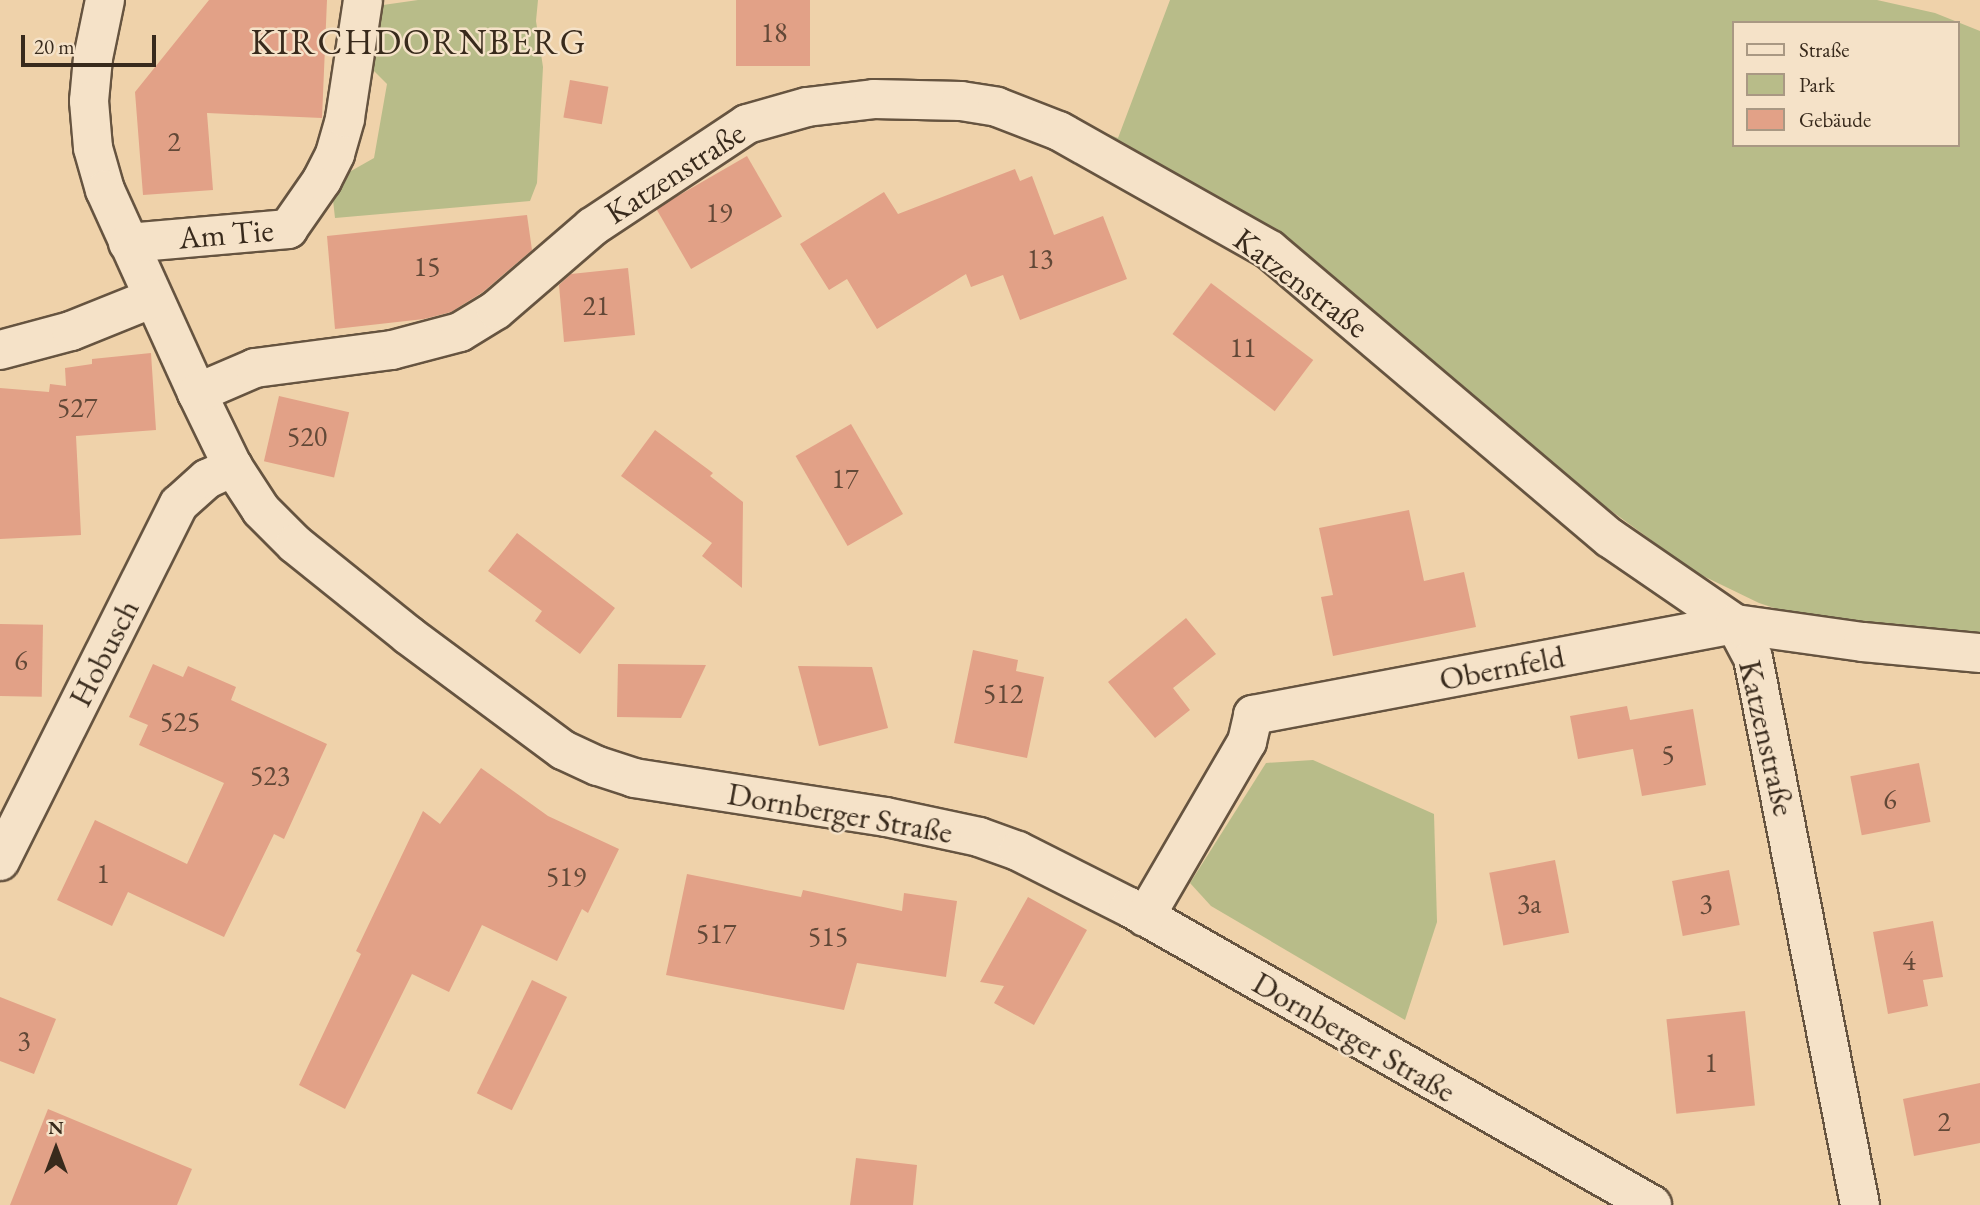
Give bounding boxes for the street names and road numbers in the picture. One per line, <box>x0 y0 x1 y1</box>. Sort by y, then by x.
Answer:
street label: Katzenstraße <box>598 114 752 232</box>
street label: Am Tie <box>177 211 275 257</box>
street label: Katzenstraße <box>1226 220 1376 346</box>
street label: Hobusch <box>61 593 147 713</box>
street label: Obernfeld <box>1436 637 1568 699</box>
street label: Katzenstraße <box>1730 656 1804 820</box>
street label: Dornberger Straße <box>725 774 955 852</box>
street label: Dornberger Straße <box>1246 963 1462 1111</box>

